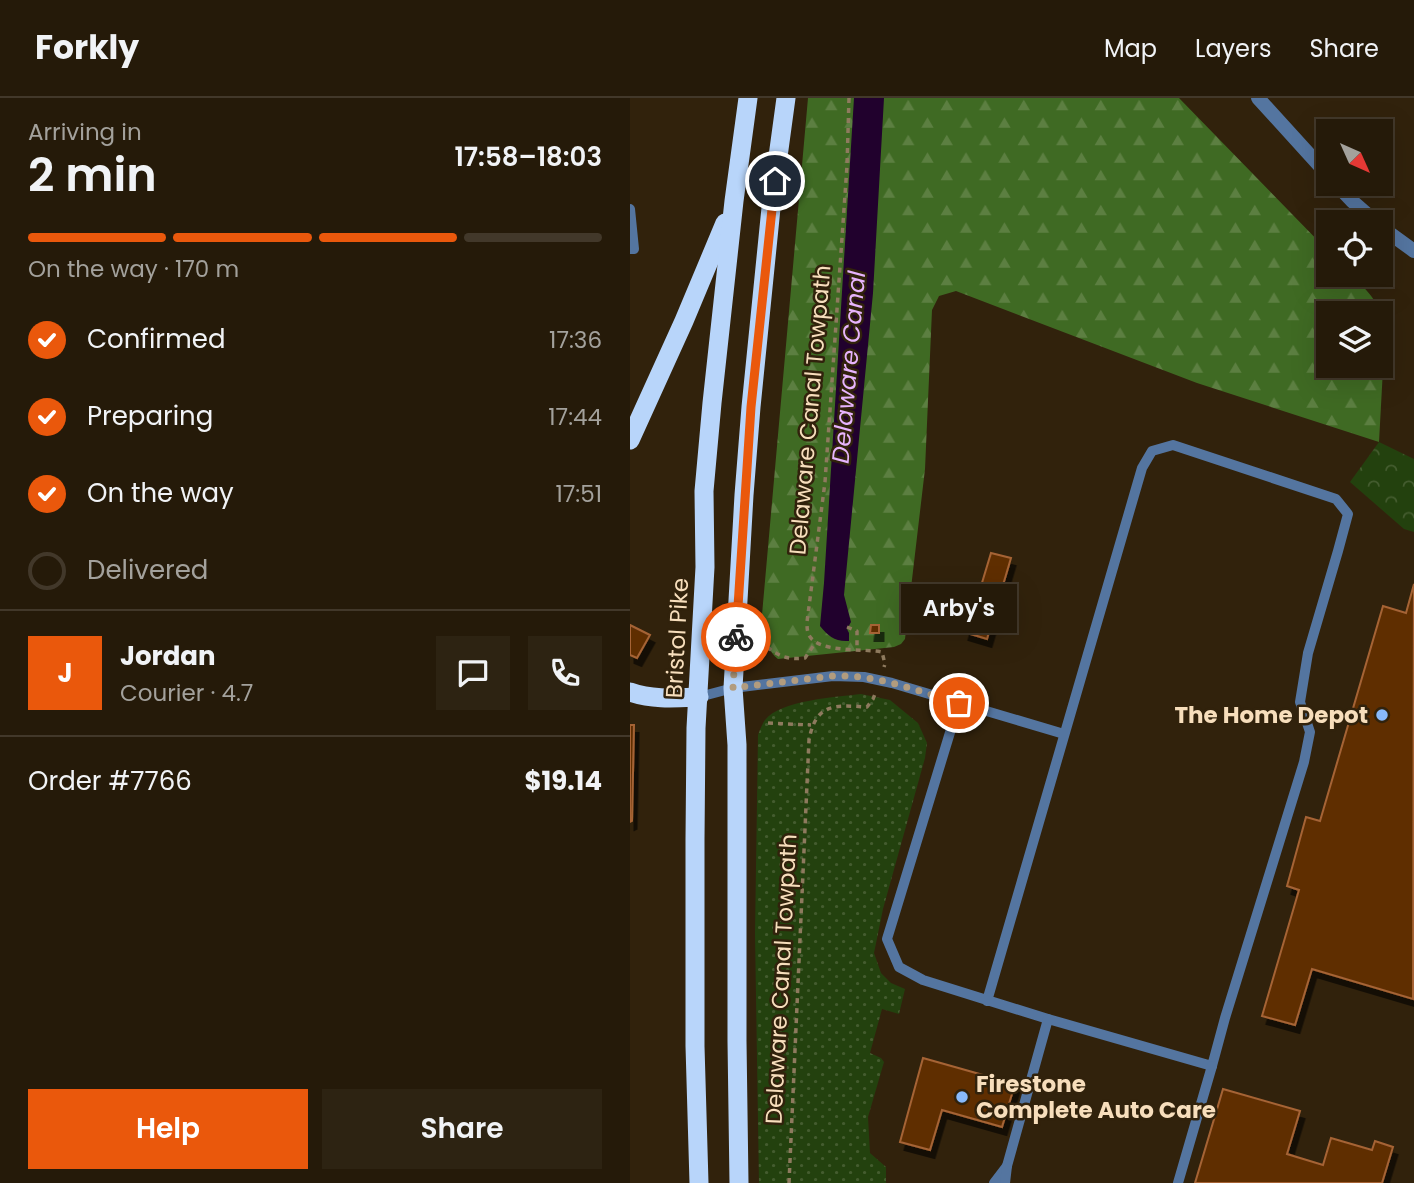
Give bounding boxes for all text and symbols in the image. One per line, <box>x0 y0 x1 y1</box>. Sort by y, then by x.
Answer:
text: Forkly <box>35 24 139 71</box>
text: Map <box>1104 32 1157 65</box>
text: Layers <box>1195 32 1271 65</box>
text: Share <box>1309 32 1379 65</box>
text: Arriving in <box>28 116 142 148</box>
north arrow <box>1316 119 1393 196</box>
map controls <box>1316 119 1393 378</box>
text: 17:58–18:03 <box>454 139 602 175</box>
text: 2 min <box>28 143 157 207</box>
pin <box>745 151 805 211</box>
icon: home <box>756 162 794 200</box>
button: locate <box>1316 210 1393 287</box>
text: On the way · 170 m <box>28 253 239 285</box>
street label: Delaware Canal Towpath <box>781 264 839 556</box>
water label: Delaware Canal <box>824 269 873 465</box>
button: layers <box>1316 301 1393 378</box>
icon: check <box>28 321 66 359</box>
text: Confirmed <box>87 321 225 357</box>
text: 17:36 <box>549 324 602 356</box>
icon: check <box>28 398 66 436</box>
text: Preparing <box>87 398 213 434</box>
text: 17:44 <box>548 401 602 433</box>
icon: check <box>28 475 66 513</box>
text: On the way <box>87 475 234 511</box>
text: 17:51 <box>555 478 602 510</box>
text: Delivered <box>87 552 208 588</box>
street label: Bristol Pike <box>658 577 696 699</box>
callout: Arby's <box>901 584 1017 633</box>
text: Arby's <box>923 592 995 624</box>
courier <box>701 602 771 672</box>
icon: bike <box>717 618 755 656</box>
button: chat <box>436 636 510 710</box>
button: phone <box>528 636 602 710</box>
text: Jordan <box>120 638 216 674</box>
text: J <box>57 655 73 691</box>
pin <box>929 673 989 733</box>
text: Courier · 4.7 <box>120 677 253 709</box>
icon: bag <box>940 684 978 722</box>
place label: The Home Depot <box>1175 699 1368 731</box>
marker: The Home Depot <box>1374 707 1390 723</box>
text: Order #7766 <box>28 763 192 799</box>
text: $19.14 <box>524 763 602 799</box>
street label: Delaware Canal Towpath <box>757 833 805 1125</box>
place label: Firestone Complete Auto Care <box>976 1068 1216 1126</box>
button: Help <box>28 1089 308 1169</box>
button: Share <box>322 1089 602 1169</box>
marker: Firestone Complete Auto Care <box>954 1089 970 1105</box>

